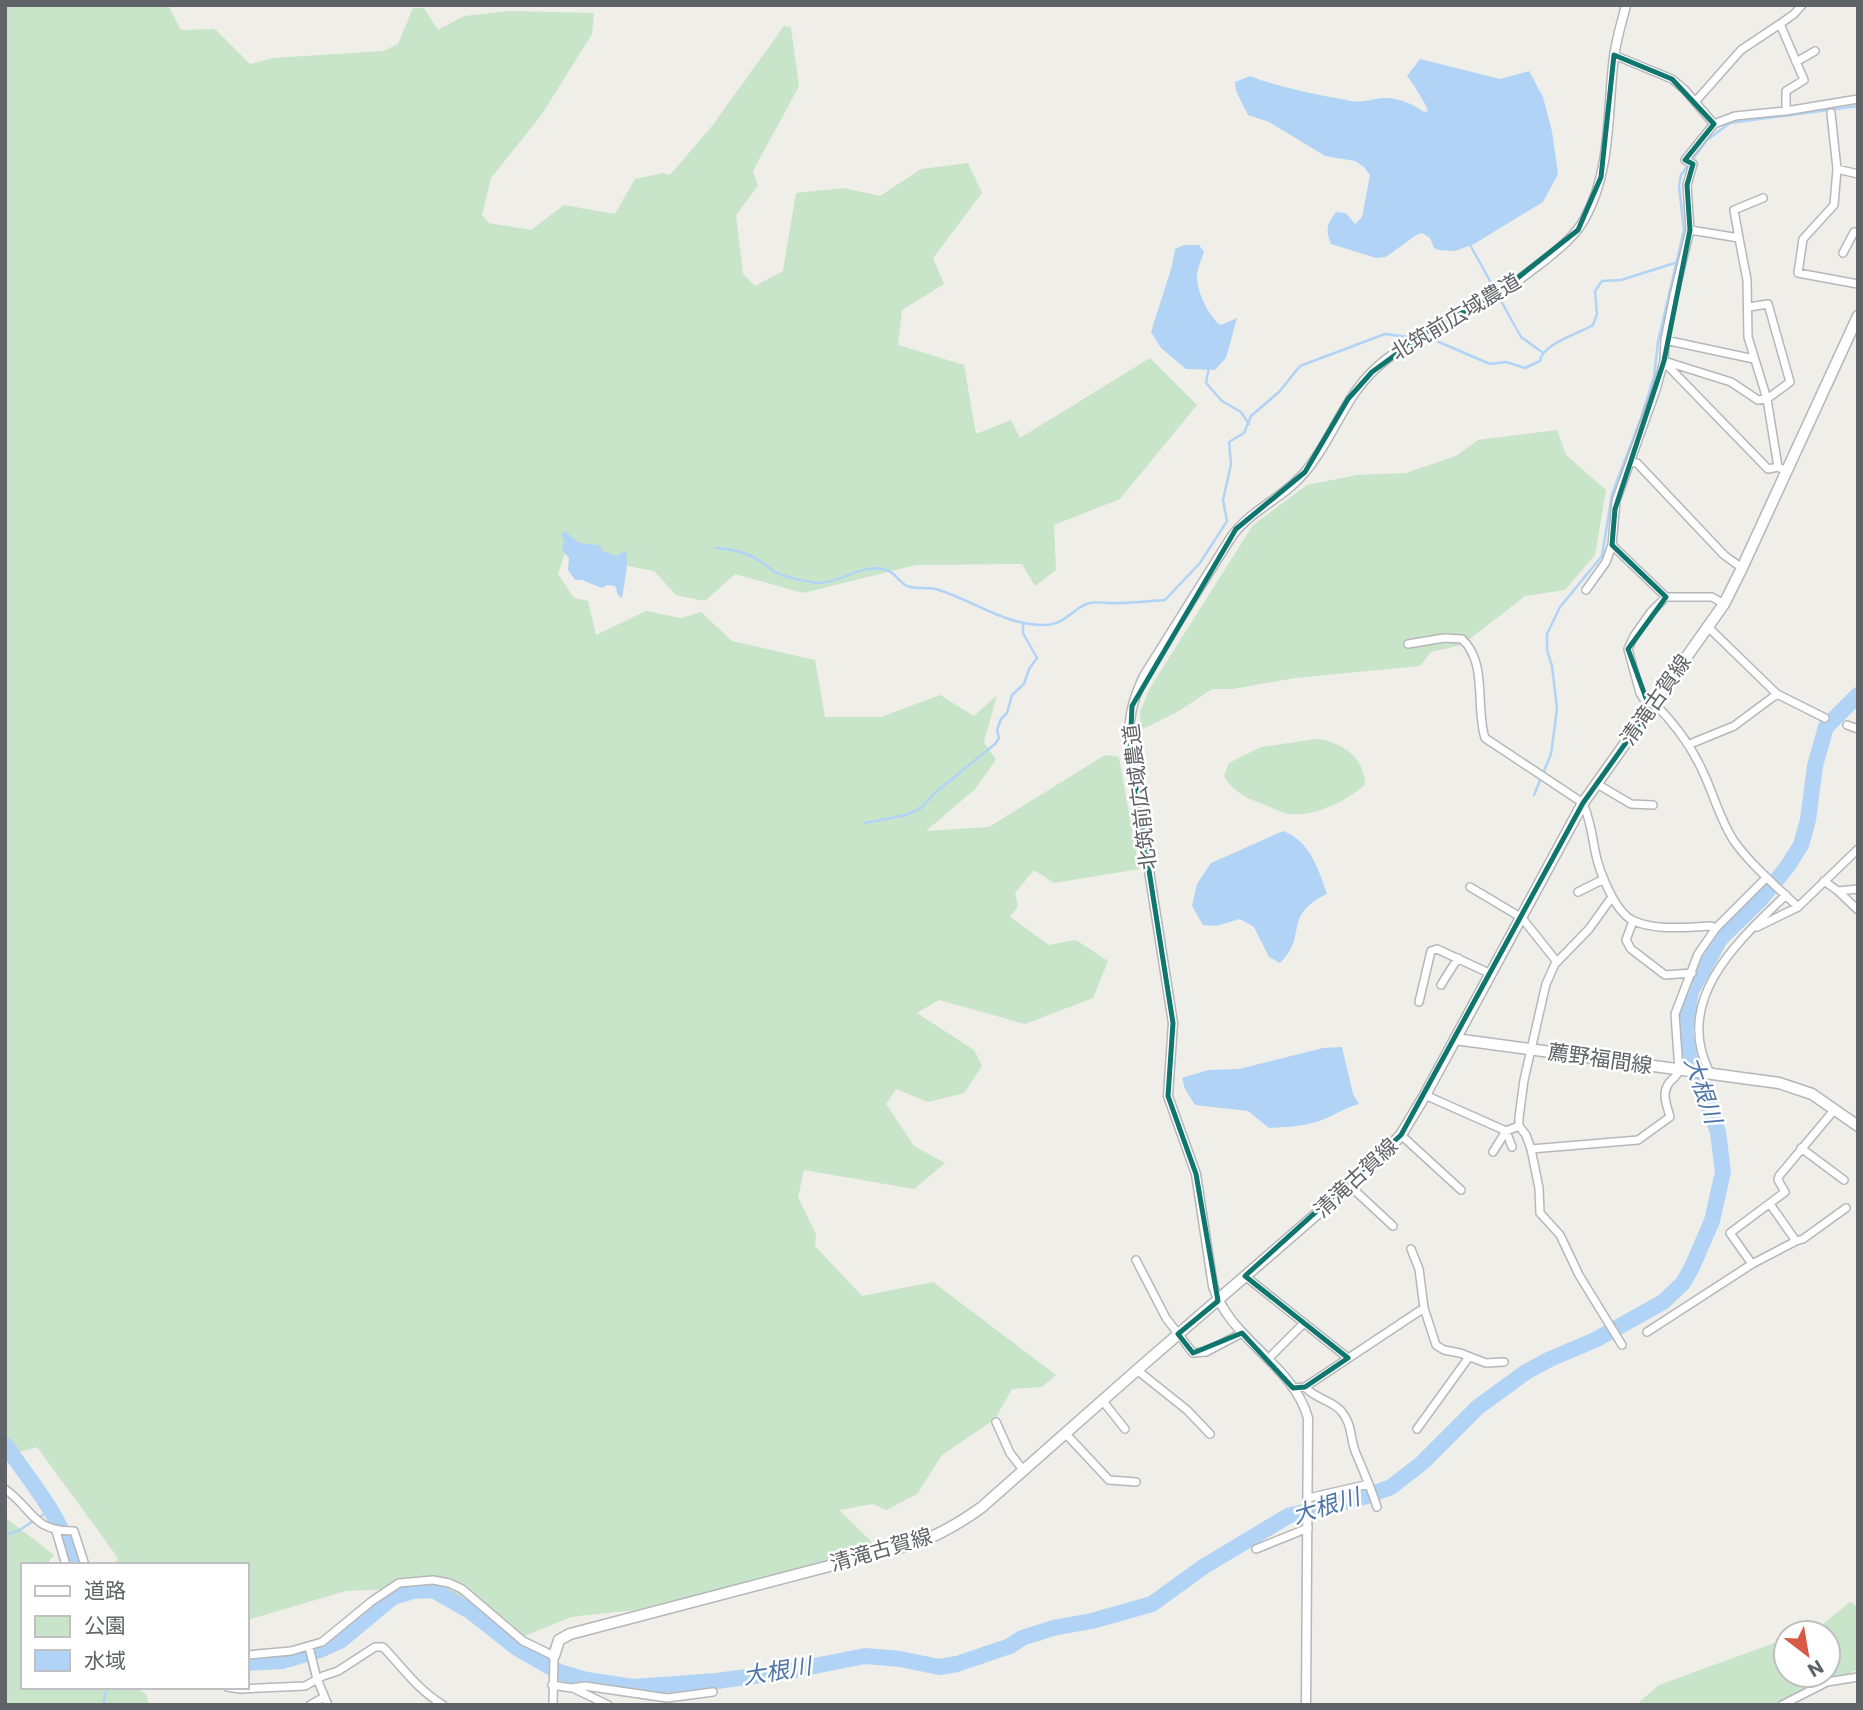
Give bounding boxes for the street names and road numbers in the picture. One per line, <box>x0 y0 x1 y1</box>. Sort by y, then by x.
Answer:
street label: 北筑前広域農道 <box>1386 267 1525 364</box>
street label: 清滝古賀線 <box>1614 649 1695 749</box>
street label: 北筑前広域農道 <box>1117 723 1160 872</box>
street label: 薦野福間線 <box>1546 1038 1654 1077</box>
street label: 清滝古賀線 <box>1308 1132 1402 1222</box>
street label: 清滝古賀線 <box>827 1522 934 1575</box>

